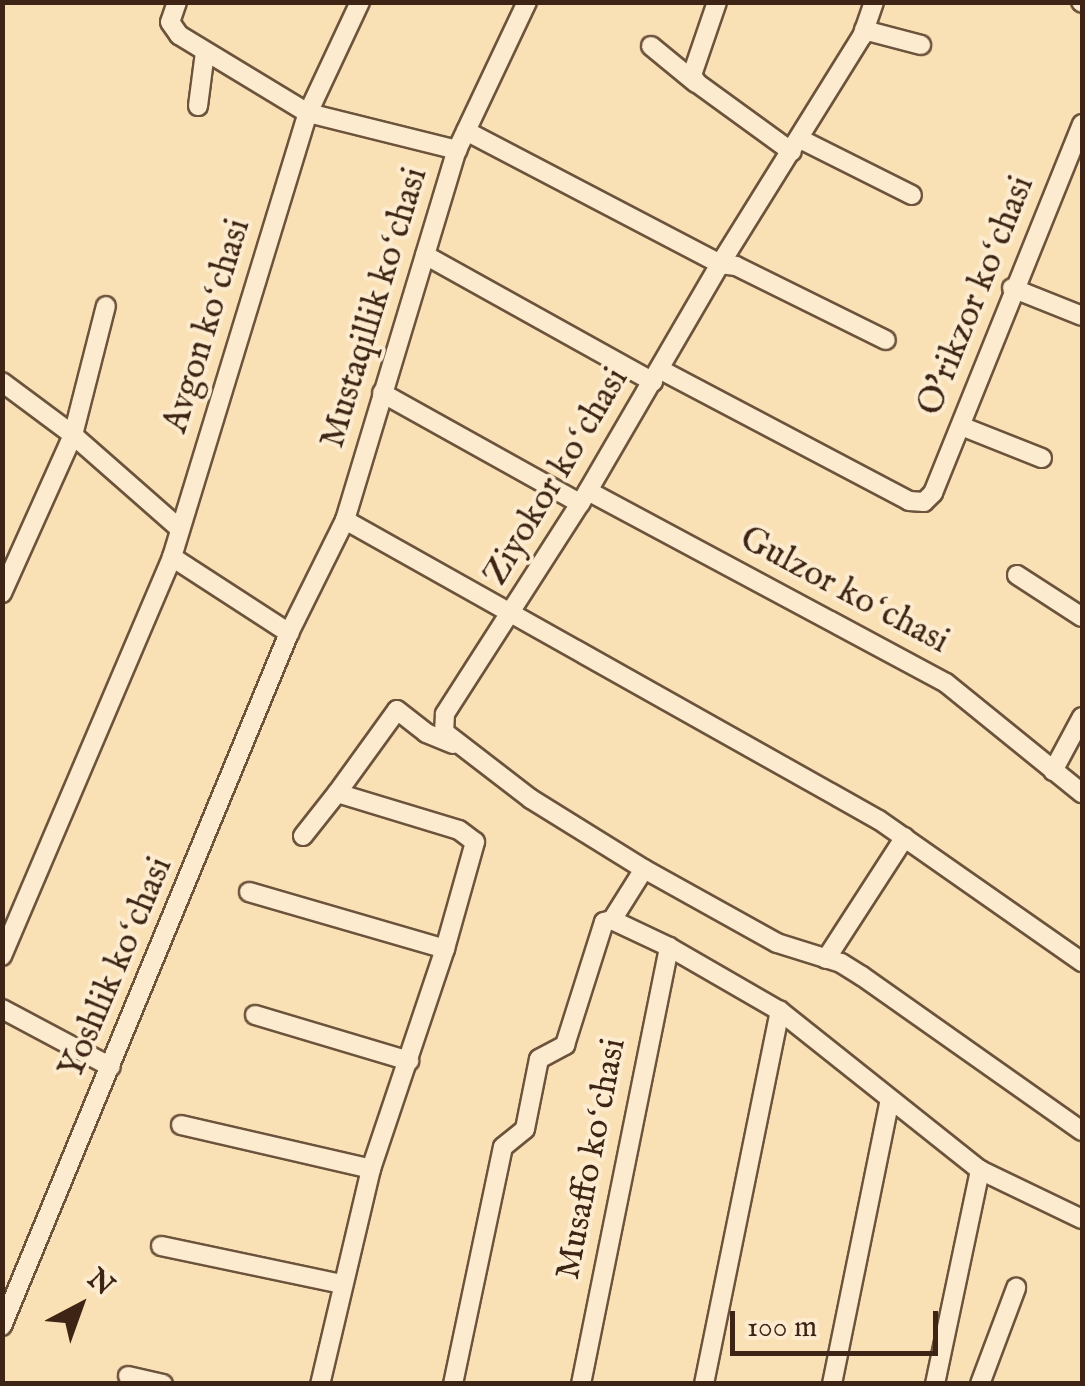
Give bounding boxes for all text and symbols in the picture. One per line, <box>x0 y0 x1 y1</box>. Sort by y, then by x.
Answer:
street label: Mustaqillik koʻchasi <box>312 163 438 453</box>
street label: O'rikzor koʻchasi <box>910 170 1044 422</box>
street label: Avgon koʻchasi <box>156 214 260 438</box>
street label: Ziyokor koʻchasi <box>476 361 638 593</box>
street label: Gulzor koʻchasi <box>732 518 956 664</box>
street label: Yoshlik koʻchasi <box>52 851 182 1085</box>
street label: Musaffo koʻchasi <box>548 1035 636 1283</box>
north arrow <box>30 1256 130 1356</box>
text: N <box>79 1262 121 1304</box>
scale bar <box>735 1291 942 1353</box>
text: 100 m <box>747 1309 817 1347</box>

